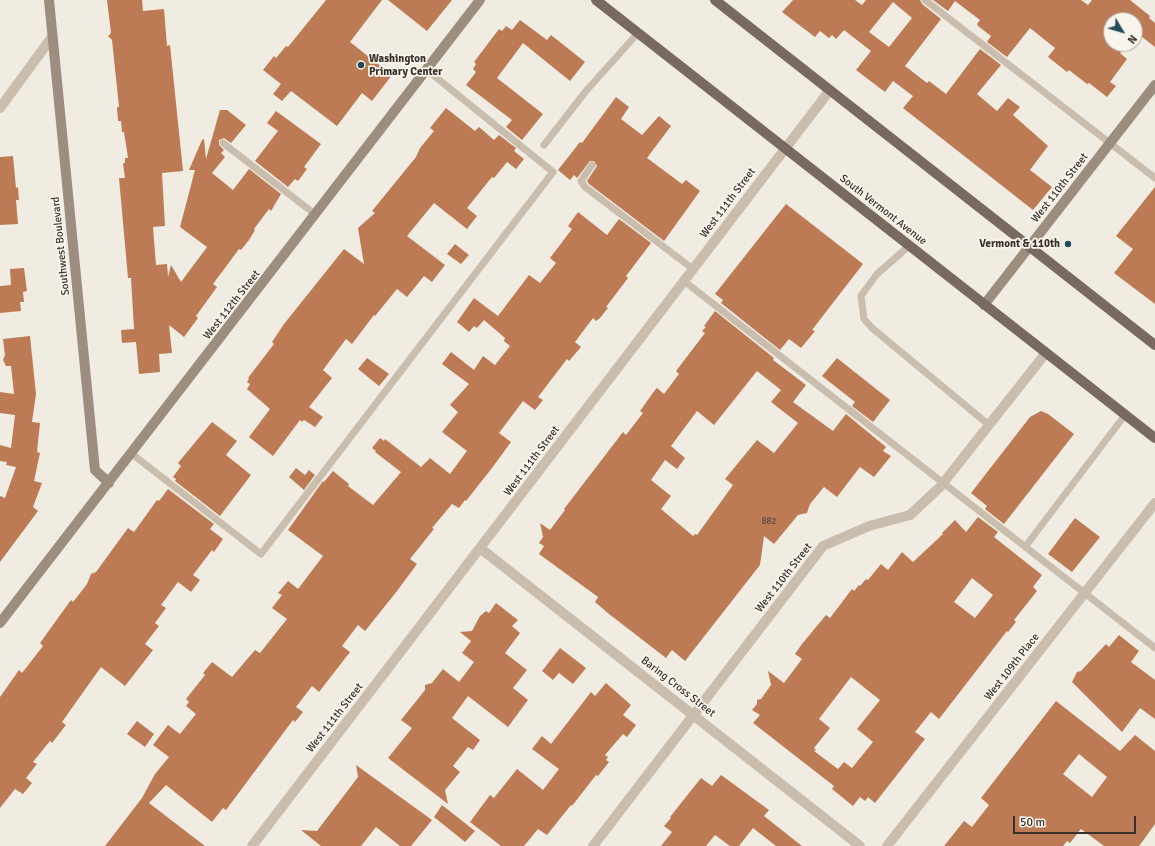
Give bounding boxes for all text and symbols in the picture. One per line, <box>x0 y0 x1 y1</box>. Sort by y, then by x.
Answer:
north arrow <box>1103 12 1143 52</box>
text: N <box>1125 32 1140 46</box>
place label: Washington Primary Center <box>369 52 442 78</box>
marker: Washington Primary Center <box>356 60 366 70</box>
street label: West 110th Street <box>1029 151 1091 225</box>
street label: West 111th Street <box>697 165 759 241</box>
street label: South Vermont Avenue <box>837 172 929 248</box>
street label: Southwest Boulevard <box>49 196 73 296</box>
place label: Vermont & 110th <box>979 237 1060 251</box>
marker: Vermont & 110th <box>1063 239 1073 249</box>
street label: West 112th Street <box>201 268 263 342</box>
street label: West 111th Street <box>501 423 563 499</box>
house number: 882 <box>762 517 776 527</box>
street label: West 110th Street <box>753 541 815 615</box>
street label: West 109th Place <box>982 631 1042 703</box>
street label: Baring Cross Street <box>638 654 718 720</box>
street label: West 111th Street <box>304 681 366 755</box>
scale bar <box>1015 808 1138 834</box>
text: 50 m <box>1020 815 1045 830</box>

